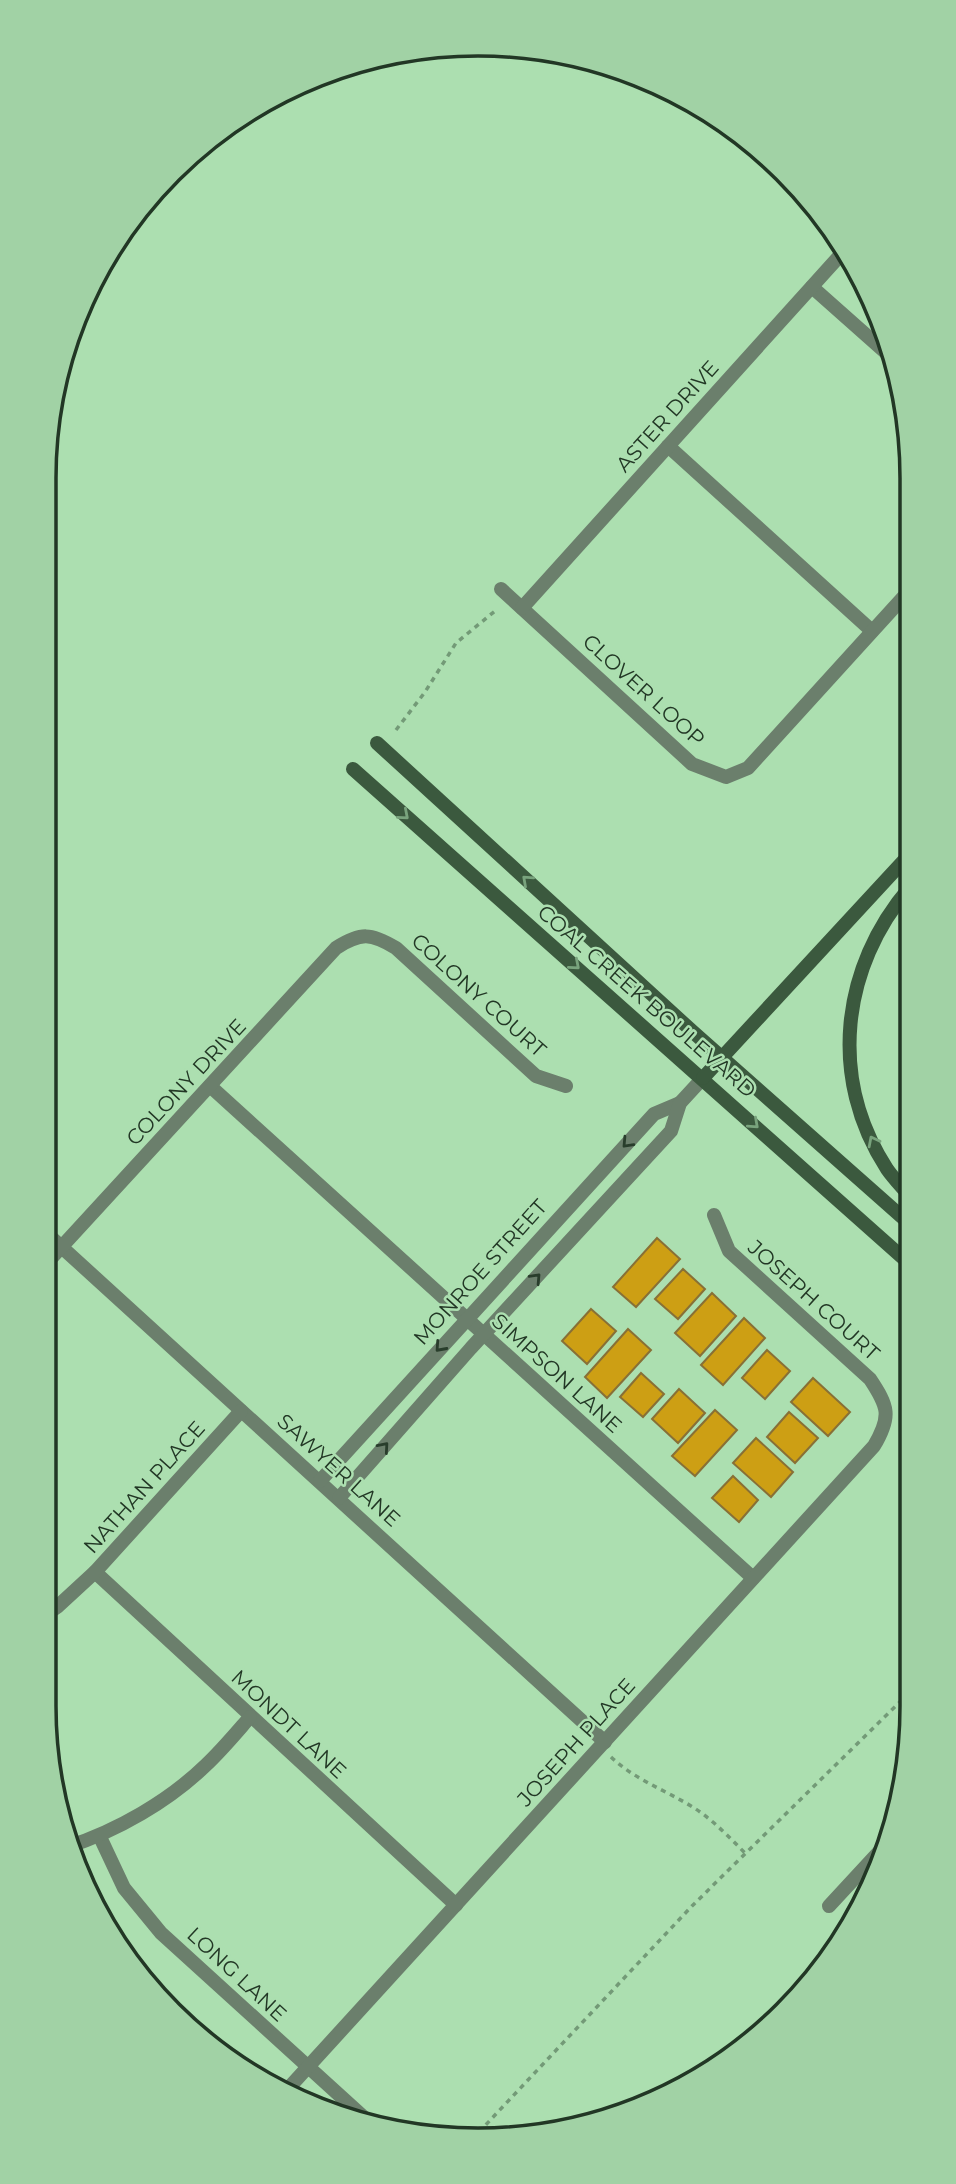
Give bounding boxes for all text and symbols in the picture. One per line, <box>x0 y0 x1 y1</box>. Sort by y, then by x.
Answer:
street label: ASTER DRIVE <box>610 355 724 477</box>
street label: CLOVER LOOP <box>578 629 710 751</box>
one-way arrow <box>396 807 409 819</box>
one-way arrow <box>522 876 535 888</box>
street label: COAL CREEK BOULEVARD <box>533 899 761 1103</box>
street label: COLONY COURT <box>407 928 551 1062</box>
one-way arrow <box>567 957 580 969</box>
street label: COLONY DRIVE <box>121 1013 251 1151</box>
one-way arrow <box>746 1115 759 1128</box>
one-way arrow <box>623 1135 635 1148</box>
one-way arrow <box>868 1136 881 1148</box>
street label: MONROE STREET <box>408 1194 552 1350</box>
street label: JOSEPH COURT <box>742 1234 885 1365</box>
one-way arrow <box>527 1273 540 1286</box>
street label: SIMPSON LANE <box>487 1308 627 1438</box>
one-way arrow <box>436 1339 449 1352</box>
street label: SAWYER LANE <box>272 1408 406 1532</box>
street label: NATHAN PLACE <box>78 1416 210 1558</box>
one-way arrow <box>375 1442 388 1455</box>
street label: MONDT LANE <box>226 1664 352 1784</box>
street label: JOSEPH PLACE <box>511 1673 640 1812</box>
street label: LONG LANE <box>182 1922 292 2026</box>

